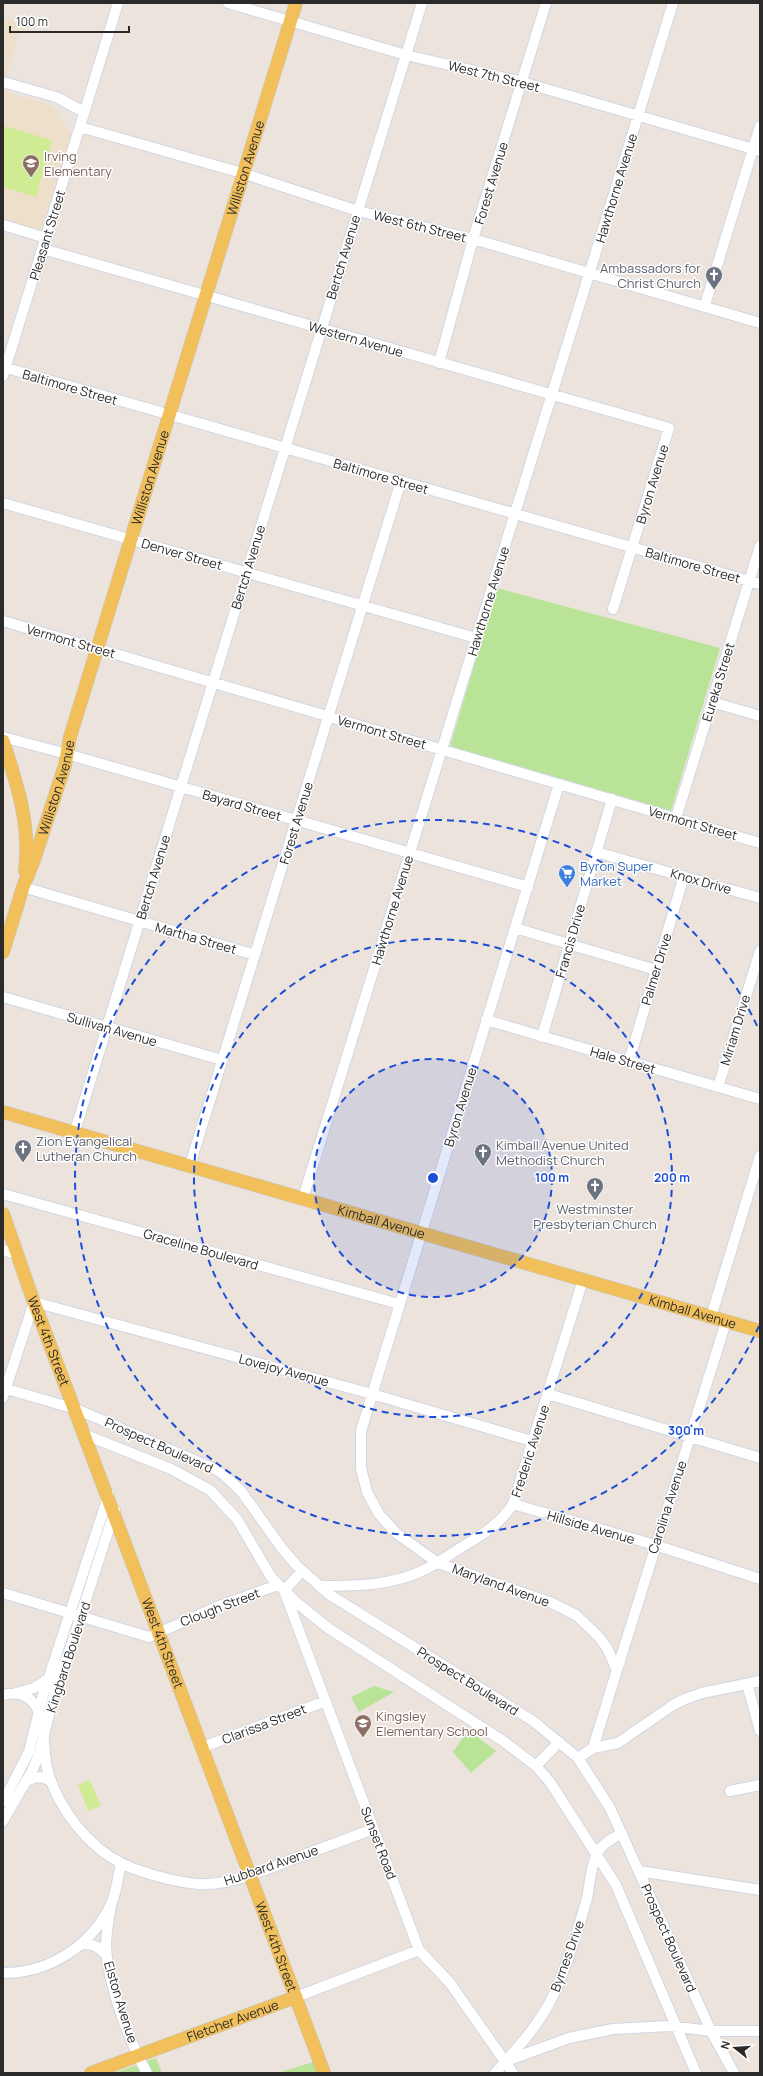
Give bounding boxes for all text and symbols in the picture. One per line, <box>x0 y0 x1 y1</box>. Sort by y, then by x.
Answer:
scale bar <box>10 8 129 34</box>
text: 100 m <box>16 13 48 30</box>
street label: West 7th Street <box>446 56 542 96</box>
street label: Williston Avenue <box>222 118 268 218</box>
street label: Hawthorne Avenue <box>591 131 641 245</box>
street label: Forest Avenue <box>470 139 512 226</box>
place label: Irving Elementary <box>44 147 112 180</box>
school or university icon: Irving Elementary <box>21 153 41 178</box>
street label: Pleasant Street <box>25 188 69 282</box>
street label: West 6th Street <box>372 206 468 246</box>
street label: Bertch Avenue <box>322 212 364 301</box>
place label: Ambassadors for Christ Church <box>600 259 701 292</box>
church icon: Ambassadors for Christ Church <box>704 265 724 290</box>
street label: Western Avenue <box>306 317 406 361</box>
street label: Baltimore Street <box>20 365 120 409</box>
street label: Williston Avenue <box>127 427 173 527</box>
street label: Byron Avenue <box>631 442 673 526</box>
street label: Baltimore Street <box>331 454 431 498</box>
street label: Bertch Avenue <box>227 522 269 611</box>
street label: Denver Street <box>139 534 225 574</box>
street label: Baltimore Street <box>643 543 743 587</box>
street label: Hawthorne Avenue <box>463 544 513 658</box>
street label: Vermont Street <box>24 620 118 662</box>
street label: Eureka Street <box>697 640 739 724</box>
street label: Vermont Street <box>335 711 429 753</box>
street label: Williston Avenue <box>34 738 78 838</box>
street label: Forest Avenue <box>275 779 317 866</box>
street label: Bayard Street <box>200 785 284 825</box>
street label: Vermont Street <box>646 802 740 844</box>
street label: Bertch Avenue <box>132 832 174 921</box>
street label: Hawthorne Avenue <box>367 853 417 967</box>
place label: Byron Super Market <box>580 857 653 890</box>
supermarket icon: Byron Super Market <box>557 863 577 888</box>
street label: Knox Drive <box>668 864 734 898</box>
street label: Francis Drive <box>551 902 589 980</box>
street label: Martha Street <box>153 918 239 958</box>
street label: Palmer Drive <box>637 931 676 1007</box>
street label: Miriam Drive <box>716 992 754 1068</box>
street label: Sullivan Avenue <box>65 1008 160 1051</box>
street label: Hale Street <box>588 1042 658 1078</box>
street label: Byron Avenue <box>439 1065 481 1149</box>
place label: Zion Evangelical Lutheran Church <box>36 1132 137 1165</box>
place label: Kimball Avenue United Methodist Church <box>496 1136 629 1169</box>
church icon: Zion Evangelical Lutheran Church <box>13 1138 33 1163</box>
church icon: Kimball Avenue United Methodist Church <box>473 1142 493 1167</box>
text: 100 m <box>535 1169 569 1186</box>
text: 200 m <box>654 1169 690 1186</box>
centre of rings <box>426 1171 440 1185</box>
church icon: Westminster Presbyterian Church <box>585 1176 605 1201</box>
street label: Kimball Avenue <box>336 1200 428 1243</box>
place label: Westminster Presbyterian Church <box>533 1200 657 1233</box>
street label: Graceline Boulevard <box>141 1224 261 1274</box>
street label: Kimball Avenue <box>647 1290 739 1333</box>
street label: West 4th Street <box>23 1293 74 1389</box>
street label: Lovejoy Avenue <box>237 1349 331 1391</box>
street label: Frederic Avenue <box>507 1402 554 1499</box>
street label: Prospect Boulevard <box>102 1413 216 1477</box>
text: 300 m <box>668 1422 704 1439</box>
street label: Carolina Avenue <box>643 1458 691 1556</box>
street label: Hillside Avenue <box>545 1506 637 1548</box>
street label: Maryland Avenue <box>450 1559 553 1611</box>
street label: Clough Street <box>178 1584 262 1630</box>
street label: West 4th Street <box>138 1595 188 1691</box>
street label: Kingbard Boulevard <box>42 1599 94 1715</box>
street label: Prospect Boulevard <box>414 1642 522 1720</box>
street label: Clarissa Street <box>219 1700 309 1748</box>
place label: Kingsley Elementary School <box>376 1707 488 1740</box>
school or university icon: Kingsley Elementary School <box>353 1713 373 1738</box>
street label: Sunset Road <box>357 1804 401 1882</box>
street label: Hubbard Avenue <box>221 1840 321 1890</box>
street label: Prospect Boulevard <box>637 1881 701 1995</box>
street label: West 4th Street <box>252 1899 302 1994</box>
street label: Byrnes Drive <box>546 1917 588 1994</box>
street label: Elston Avenue <box>100 1959 142 2046</box>
street label: Fletcher Avenue <box>184 1995 281 2046</box>
north arrow <box>715 2028 755 2068</box>
text: N <box>717 2039 733 2051</box>

